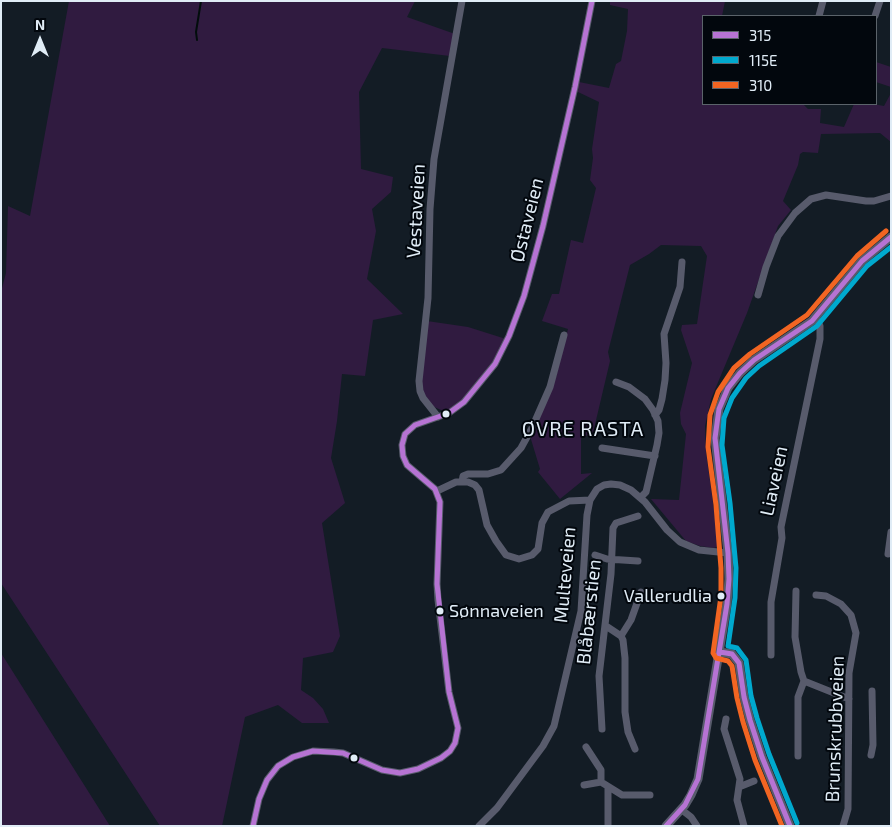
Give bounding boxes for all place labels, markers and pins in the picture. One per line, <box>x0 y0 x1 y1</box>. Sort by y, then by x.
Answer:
unlabelled marker <box>441 409 451 419</box>
place label: Vallerudlia <box>624 585 712 607</box>
marker: Vallerudlia <box>716 591 726 601</box>
place label: Sønnaveien <box>449 600 544 622</box>
marker: Sønnaveien <box>435 606 445 616</box>
unlabelled marker <box>349 753 359 763</box>

